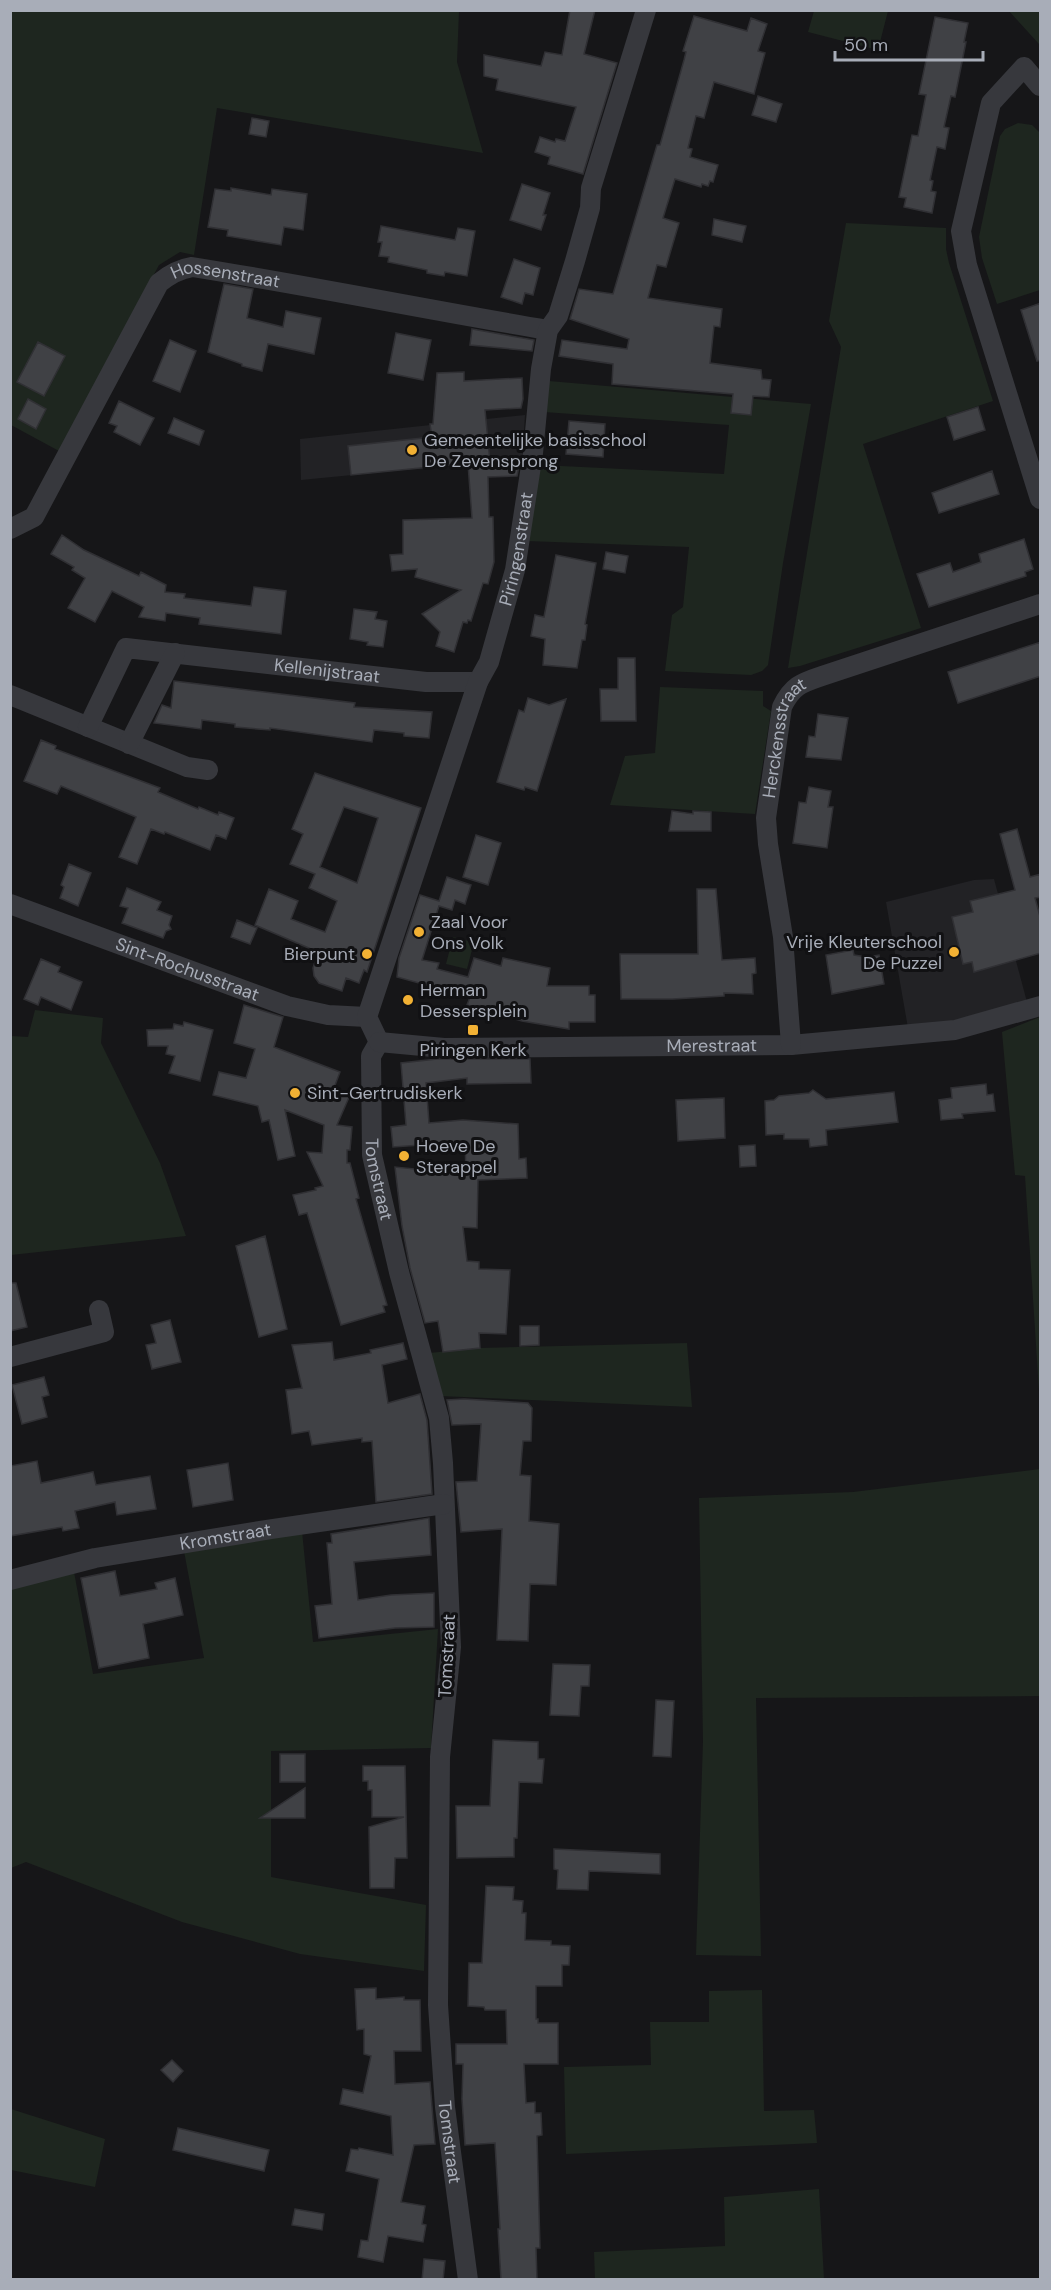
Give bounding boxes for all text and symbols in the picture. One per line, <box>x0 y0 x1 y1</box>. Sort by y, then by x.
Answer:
scale bar <box>835 24 984 62</box>
text: 50 m <box>844 33 888 57</box>
street label: Hossenstraat <box>167 255 282 294</box>
place label: Gemeentelijke basisschool De Zevensprong <box>424 428 646 473</box>
marker: Gemeentelijke basisschool De Zevensprong <box>405 443 419 457</box>
street label: Piringenstraat <box>493 491 539 609</box>
street label: Kellenijstraat <box>273 653 381 689</box>
street label: Herckensstraat <box>757 672 810 799</box>
place label: Zaal Voor Ons Volk <box>431 910 508 955</box>
marker: Zaal Voor Ons Volk <box>412 925 426 939</box>
place label: Vrije Kleuterschool De Puzzel <box>786 930 942 975</box>
street label: Sint-Rochusstraat <box>112 932 263 1007</box>
place label: Bierpunt <box>284 942 355 966</box>
marker: Vrije Kleuterschool De Puzzel <box>947 945 961 959</box>
marker: Bierpunt <box>360 947 374 961</box>
place label: Herman Dessersplein <box>420 978 527 1023</box>
marker: Herman Dessersplein <box>401 993 415 1007</box>
marker: Piringen Kerk <box>466 1023 480 1037</box>
street label: Merestraat <box>666 1033 757 1058</box>
place label: Piringen Kerk <box>420 1038 526 1062</box>
place label: Sint-Gertrudiskerk <box>307 1081 462 1105</box>
marker: Sint-Gertrudiskerk <box>288 1086 302 1100</box>
place label: Hoeve De Sterappel <box>416 1134 497 1179</box>
street label: Tomstraat <box>360 1138 399 1223</box>
marker: Hoeve De Sterappel <box>397 1149 411 1163</box>
street label: Kromstraat <box>178 1517 273 1556</box>
street label: Tomstraat <box>433 1613 461 1699</box>
street label: Tomstraat <box>433 2099 467 2185</box>

